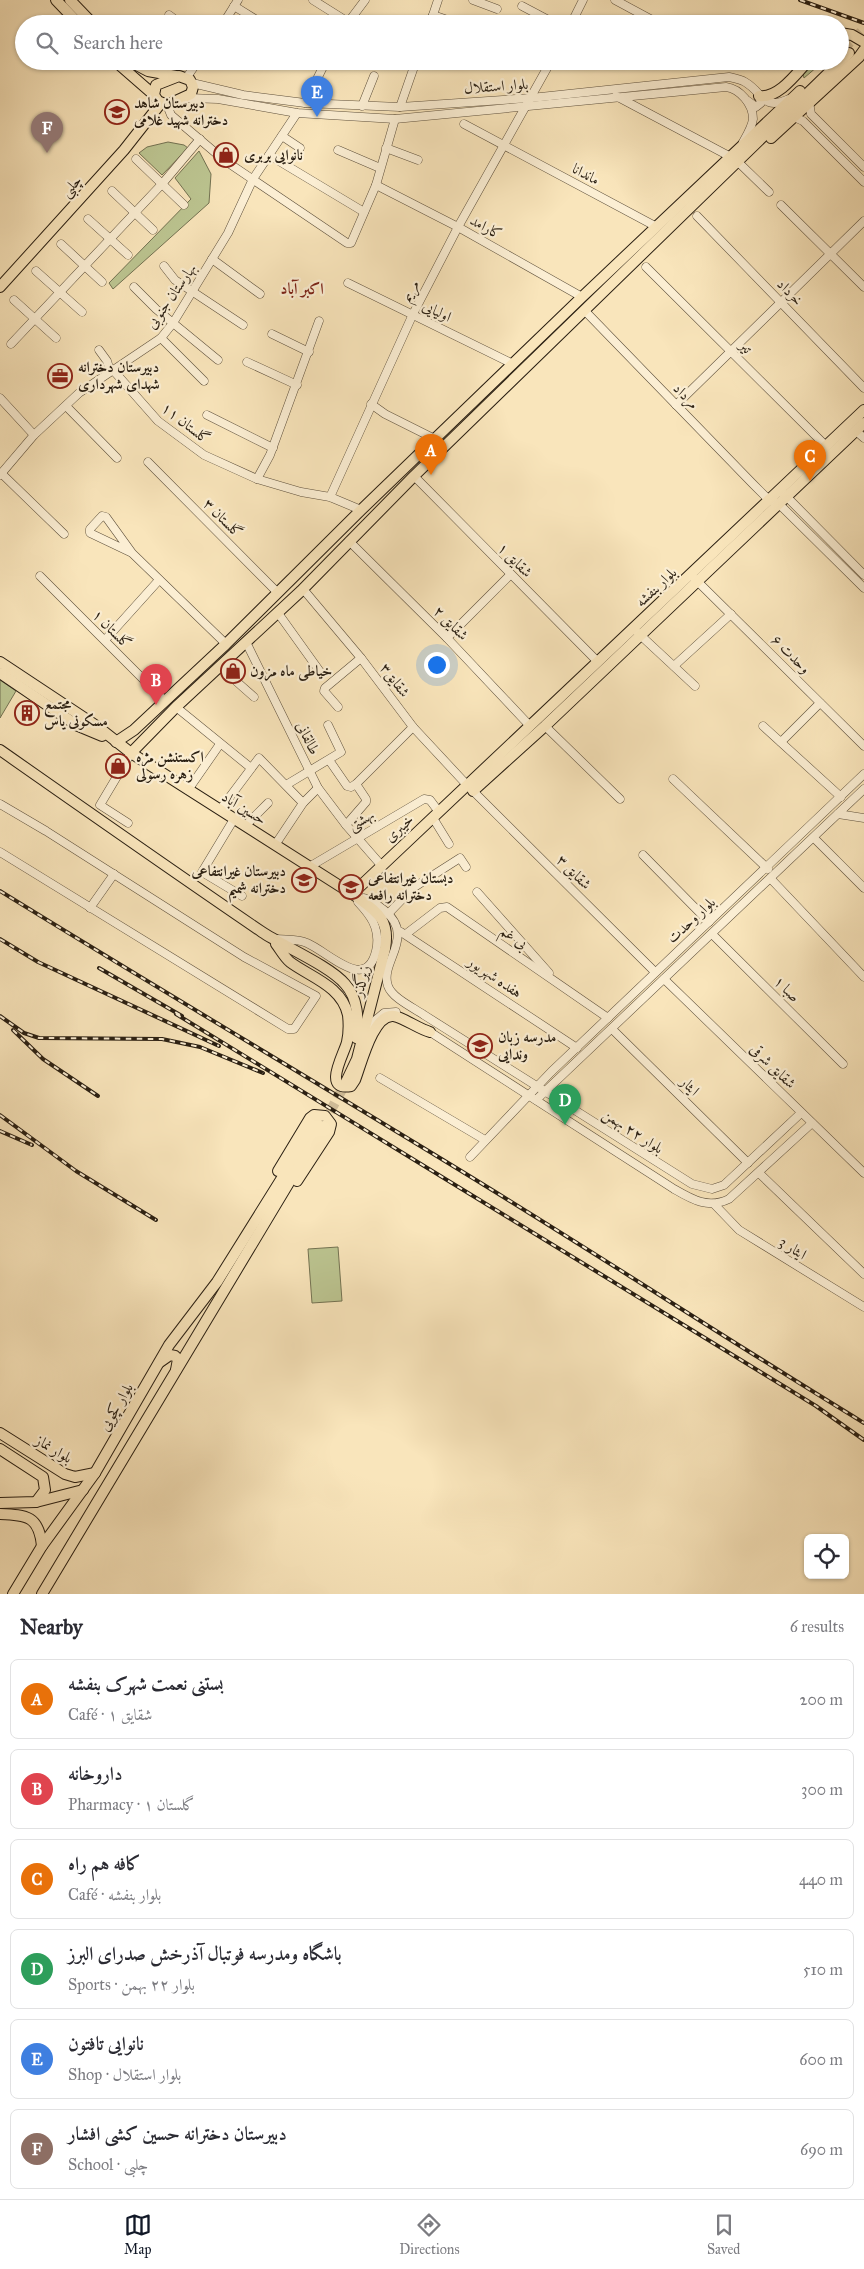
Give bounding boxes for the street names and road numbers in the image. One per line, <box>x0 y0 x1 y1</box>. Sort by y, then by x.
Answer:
street label: بلوار استقلال <box>463 75 529 97</box>
street label: ماندانا <box>569 159 603 189</box>
street label: چلبی <box>57 171 88 203</box>
street label: کارامد <box>467 211 505 243</box>
street label: بهارستان جنوبی <box>142 260 202 333</box>
street label: خرداد <box>773 275 807 309</box>
street label: مریم <box>397 277 427 307</box>
street label: اولیایی <box>419 296 454 327</box>
street label: تیر <box>734 335 756 357</box>
street label: مرداد <box>668 379 703 414</box>
street label: گلستان ۱۱ <box>158 398 214 448</box>
street label: گلستان ۳ <box>200 495 246 541</box>
street label: شقایق ۱ <box>494 539 536 581</box>
street label: بلوار بنفشه <box>632 563 681 611</box>
street label: شقایق ۲ <box>430 602 472 644</box>
street label: گلستان ۱ <box>89 606 135 652</box>
street label: وحدت ۶ <box>768 631 814 677</box>
street label: شقایق۳ <box>376 659 414 701</box>
street label: طالقانی <box>292 718 324 758</box>
street label: حسین آباد <box>218 787 270 829</box>
street label: بهشتی <box>345 805 378 836</box>
street label: خیبری <box>381 810 417 846</box>
street label: شقایق ۳ <box>553 851 595 893</box>
street label: بلوار وحدت <box>663 893 719 947</box>
street label: بی غم <box>494 921 531 957</box>
street label: هفده شهریور <box>462 951 525 1002</box>
street label: زیرگذر <box>346 963 374 1001</box>
street label: صبا ۱ <box>770 972 804 1006</box>
street label: شقایق شرقی <box>746 1040 800 1093</box>
street label: ایثار <box>675 1071 703 1100</box>
street label: بلوار ۲۲ بهمن <box>599 1105 667 1158</box>
street label: ایثار 3 <box>775 1233 810 1264</box>
street label: بلوار کچویی <box>95 1380 138 1435</box>
street label: بلوار نماز <box>31 1430 76 1467</box>

